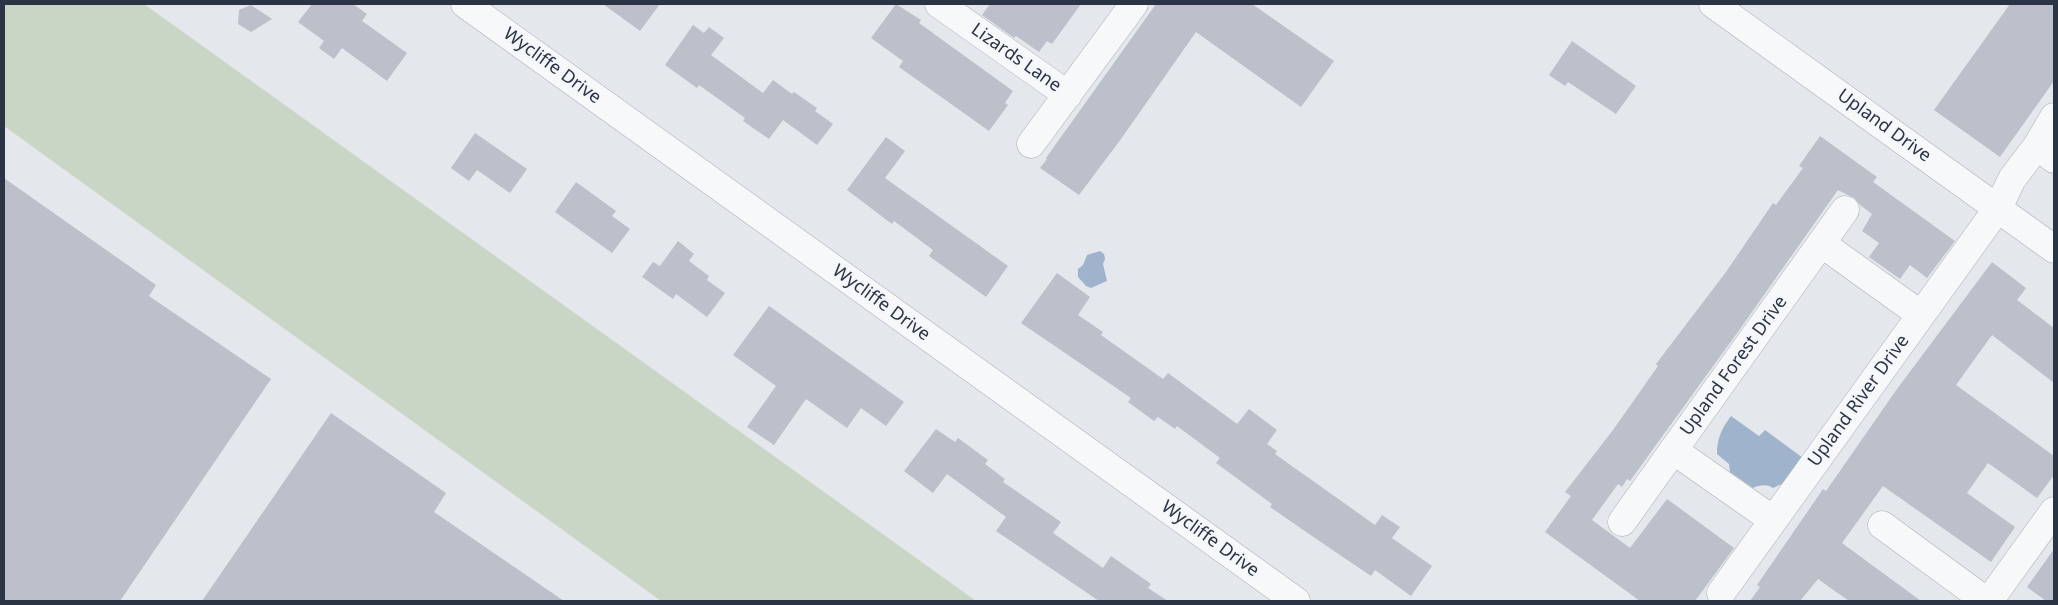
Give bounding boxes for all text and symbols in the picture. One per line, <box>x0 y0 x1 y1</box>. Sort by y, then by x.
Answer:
street label: Lizards Lane <box>967 19 1065 97</box>
street label: Wycliffe Drive <box>499 23 605 109</box>
street label: Upland Drive <box>1833 85 1935 167</box>
street label: Wycliffe Drive <box>828 260 934 346</box>
street label: Upland Forest Drive <box>1676 292 1792 440</box>
street label: Upland River Drive <box>1804 331 1914 471</box>
street label: Wycliffe Drive <box>1157 496 1263 582</box>

